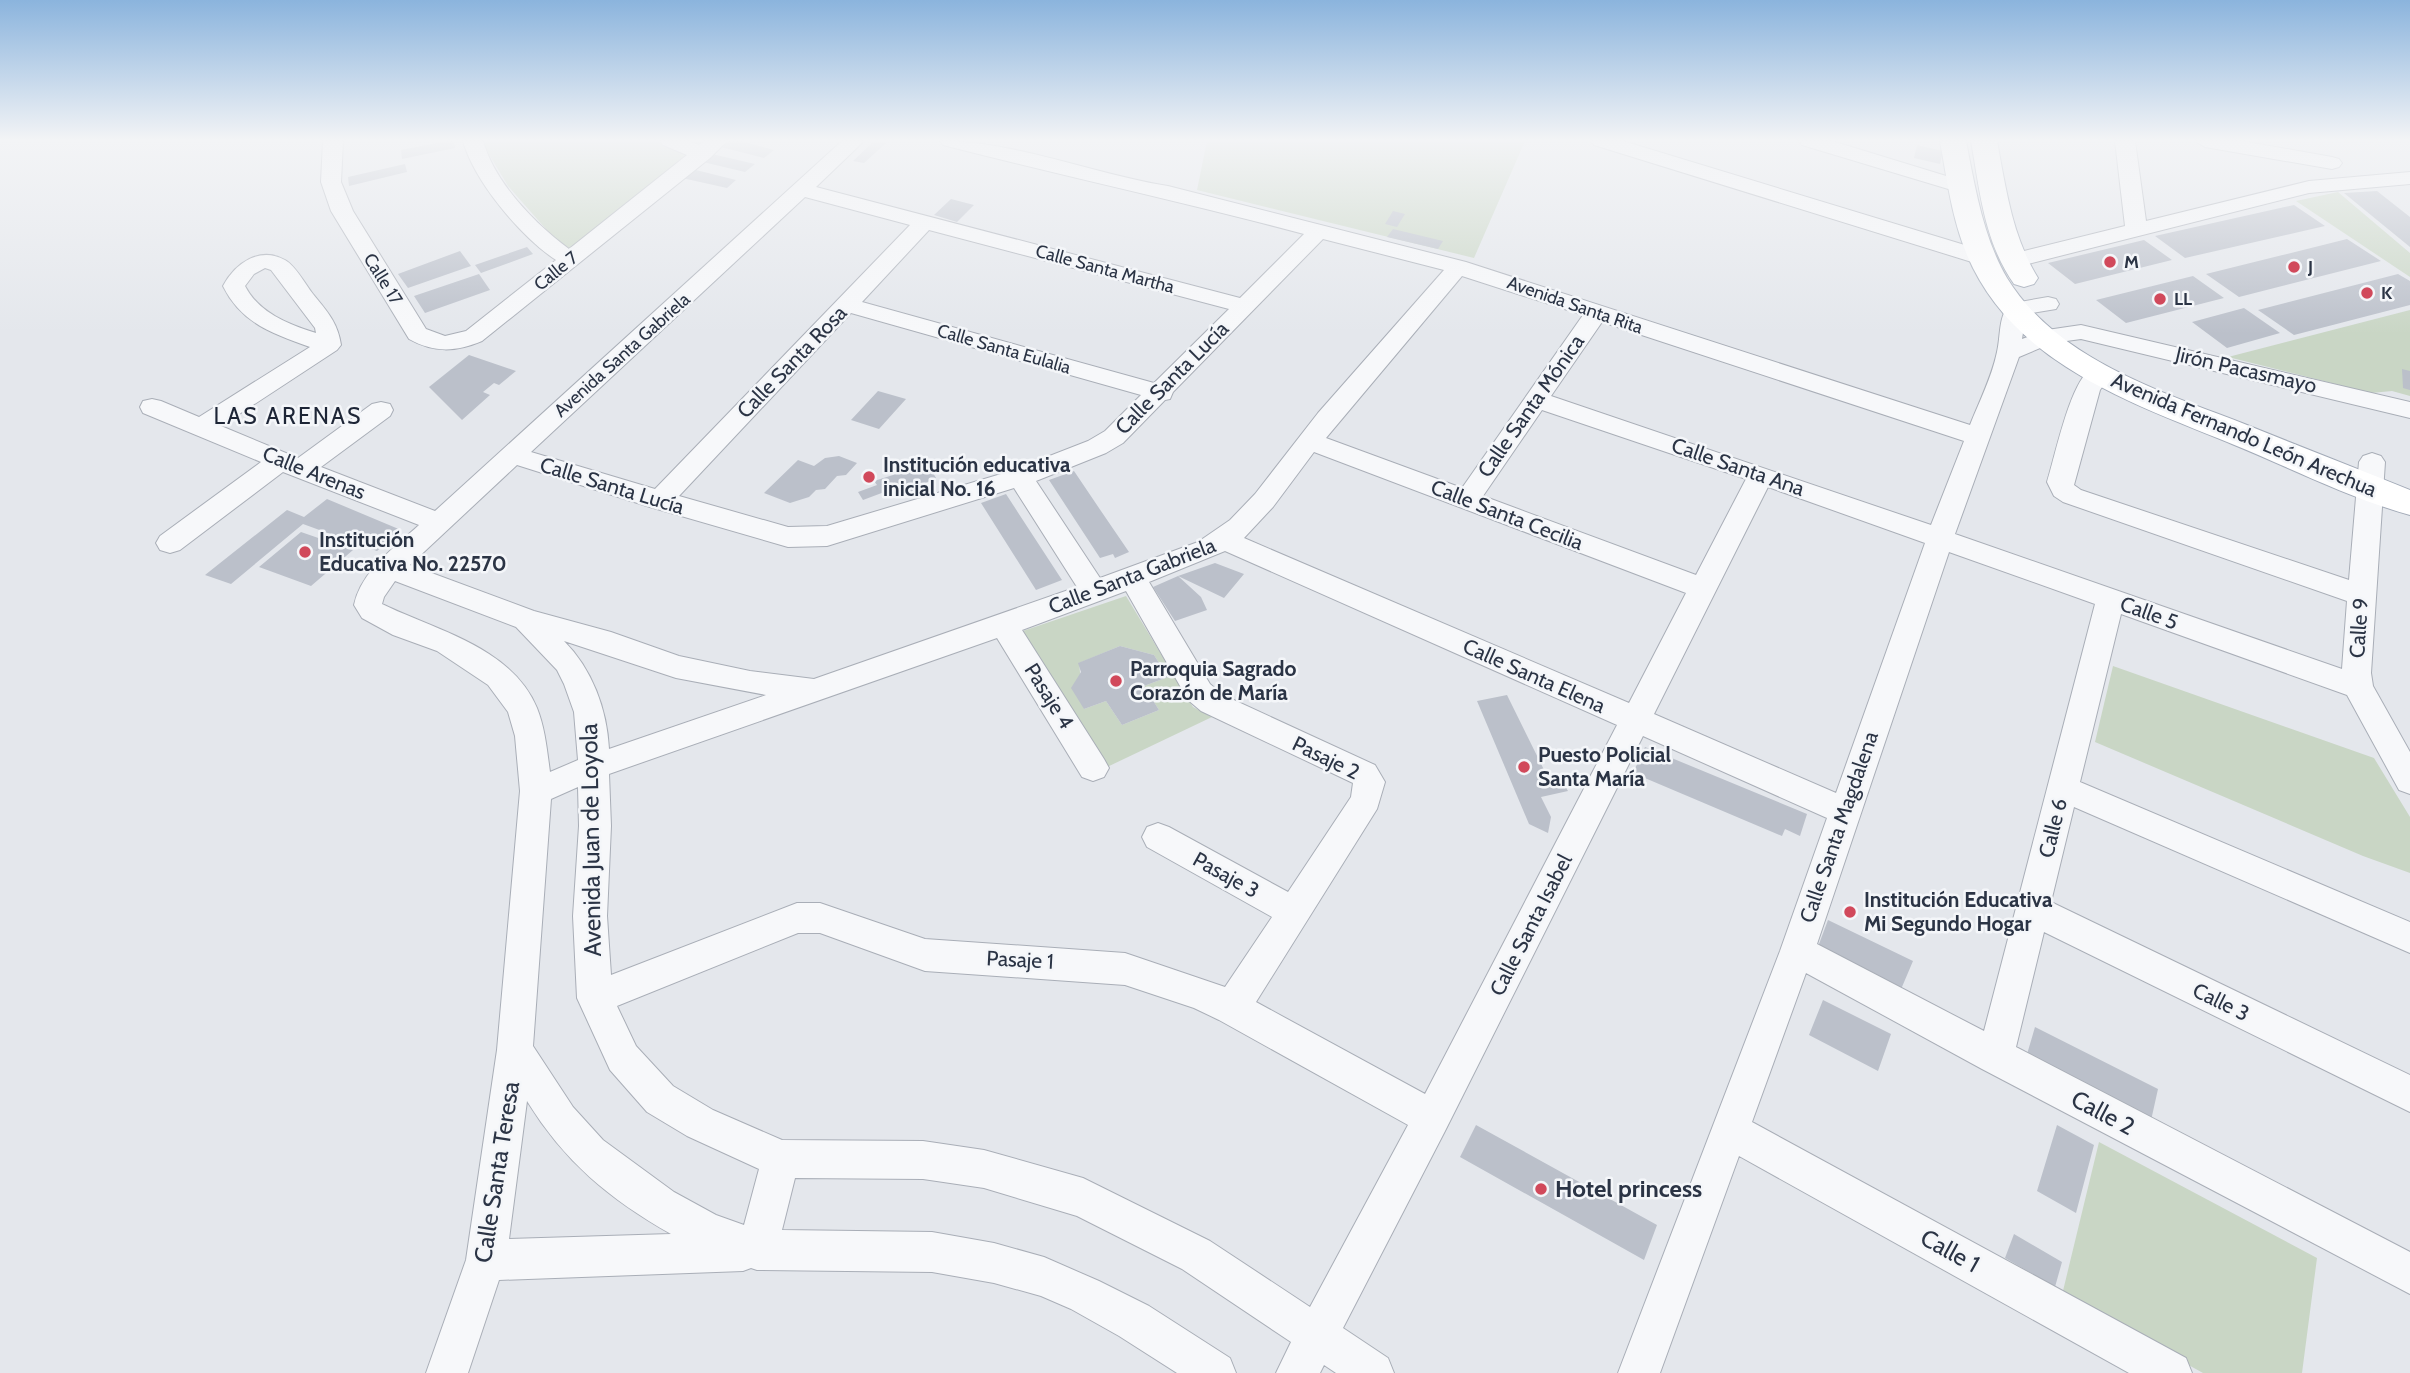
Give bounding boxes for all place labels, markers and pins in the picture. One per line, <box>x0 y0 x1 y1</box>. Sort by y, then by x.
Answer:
place label: M <box>2124 251 2139 273</box>
marker: M <box>2102 254 2118 270</box>
place label: J <box>2307 256 2313 278</box>
marker: J <box>2286 259 2302 275</box>
place label: K <box>2381 282 2393 304</box>
marker: K <box>2359 285 2375 301</box>
place label: LL <box>2174 288 2192 310</box>
marker: LL <box>2152 291 2168 307</box>
place label: Institución educativa inicial No. 16 <box>883 452 1071 501</box>
marker: Institución educativa inicial No. 16 <box>861 469 877 485</box>
place label: Institución Educativa No. 22570 <box>319 527 507 576</box>
marker: Institución Educativa No. 22570 <box>297 544 313 560</box>
place label: Parroquia Sagrado Corazón de María <box>1130 656 1297 705</box>
marker: Parroquia Sagrado Corazón de María <box>1108 673 1124 689</box>
place label: Puesto Policial Santa María <box>1538 742 1671 791</box>
marker: Puesto Policial Santa María <box>1516 759 1532 775</box>
place label: Institución Educativa Mi Segundo Hogar <box>1864 887 2053 936</box>
marker: Institución Educativa Mi Segundo Hogar <box>1842 904 1858 920</box>
place label: Hotel princess <box>1555 1174 1702 1203</box>
marker: Hotel princess <box>1533 1181 1549 1197</box>

